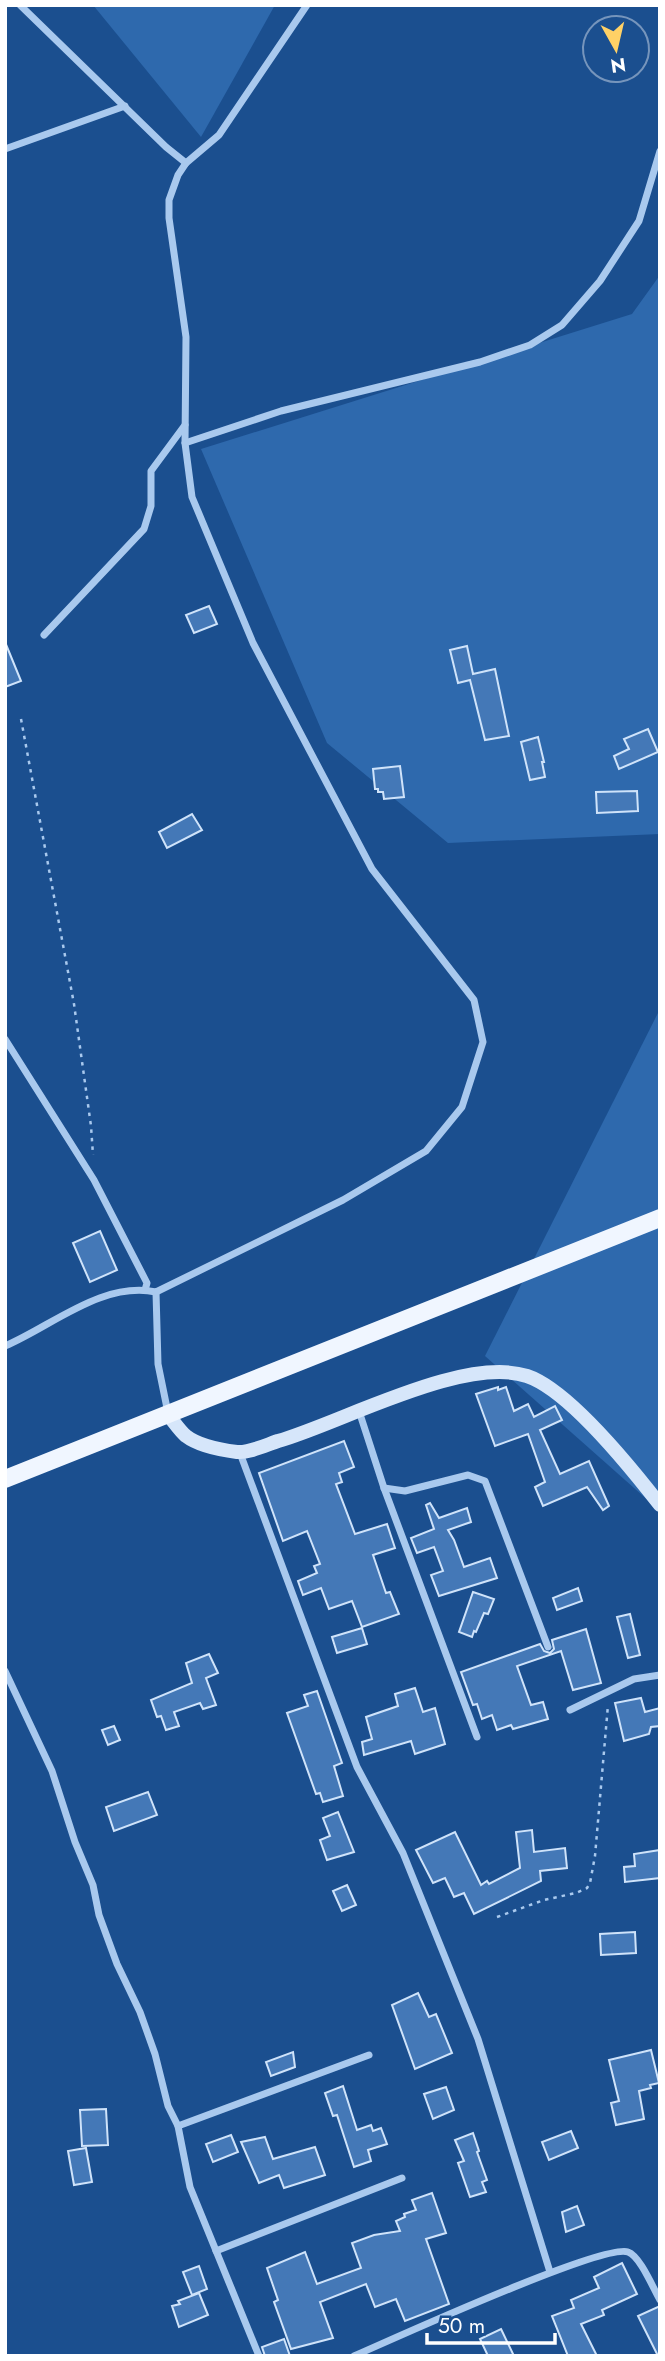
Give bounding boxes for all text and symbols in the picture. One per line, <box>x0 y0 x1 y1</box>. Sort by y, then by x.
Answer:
north arrow <box>581 14 651 84</box>
text: N <box>609 51 628 80</box>
scale bar <box>427 2302 555 2346</box>
text: 50 m <box>438 2311 485 2341</box>

